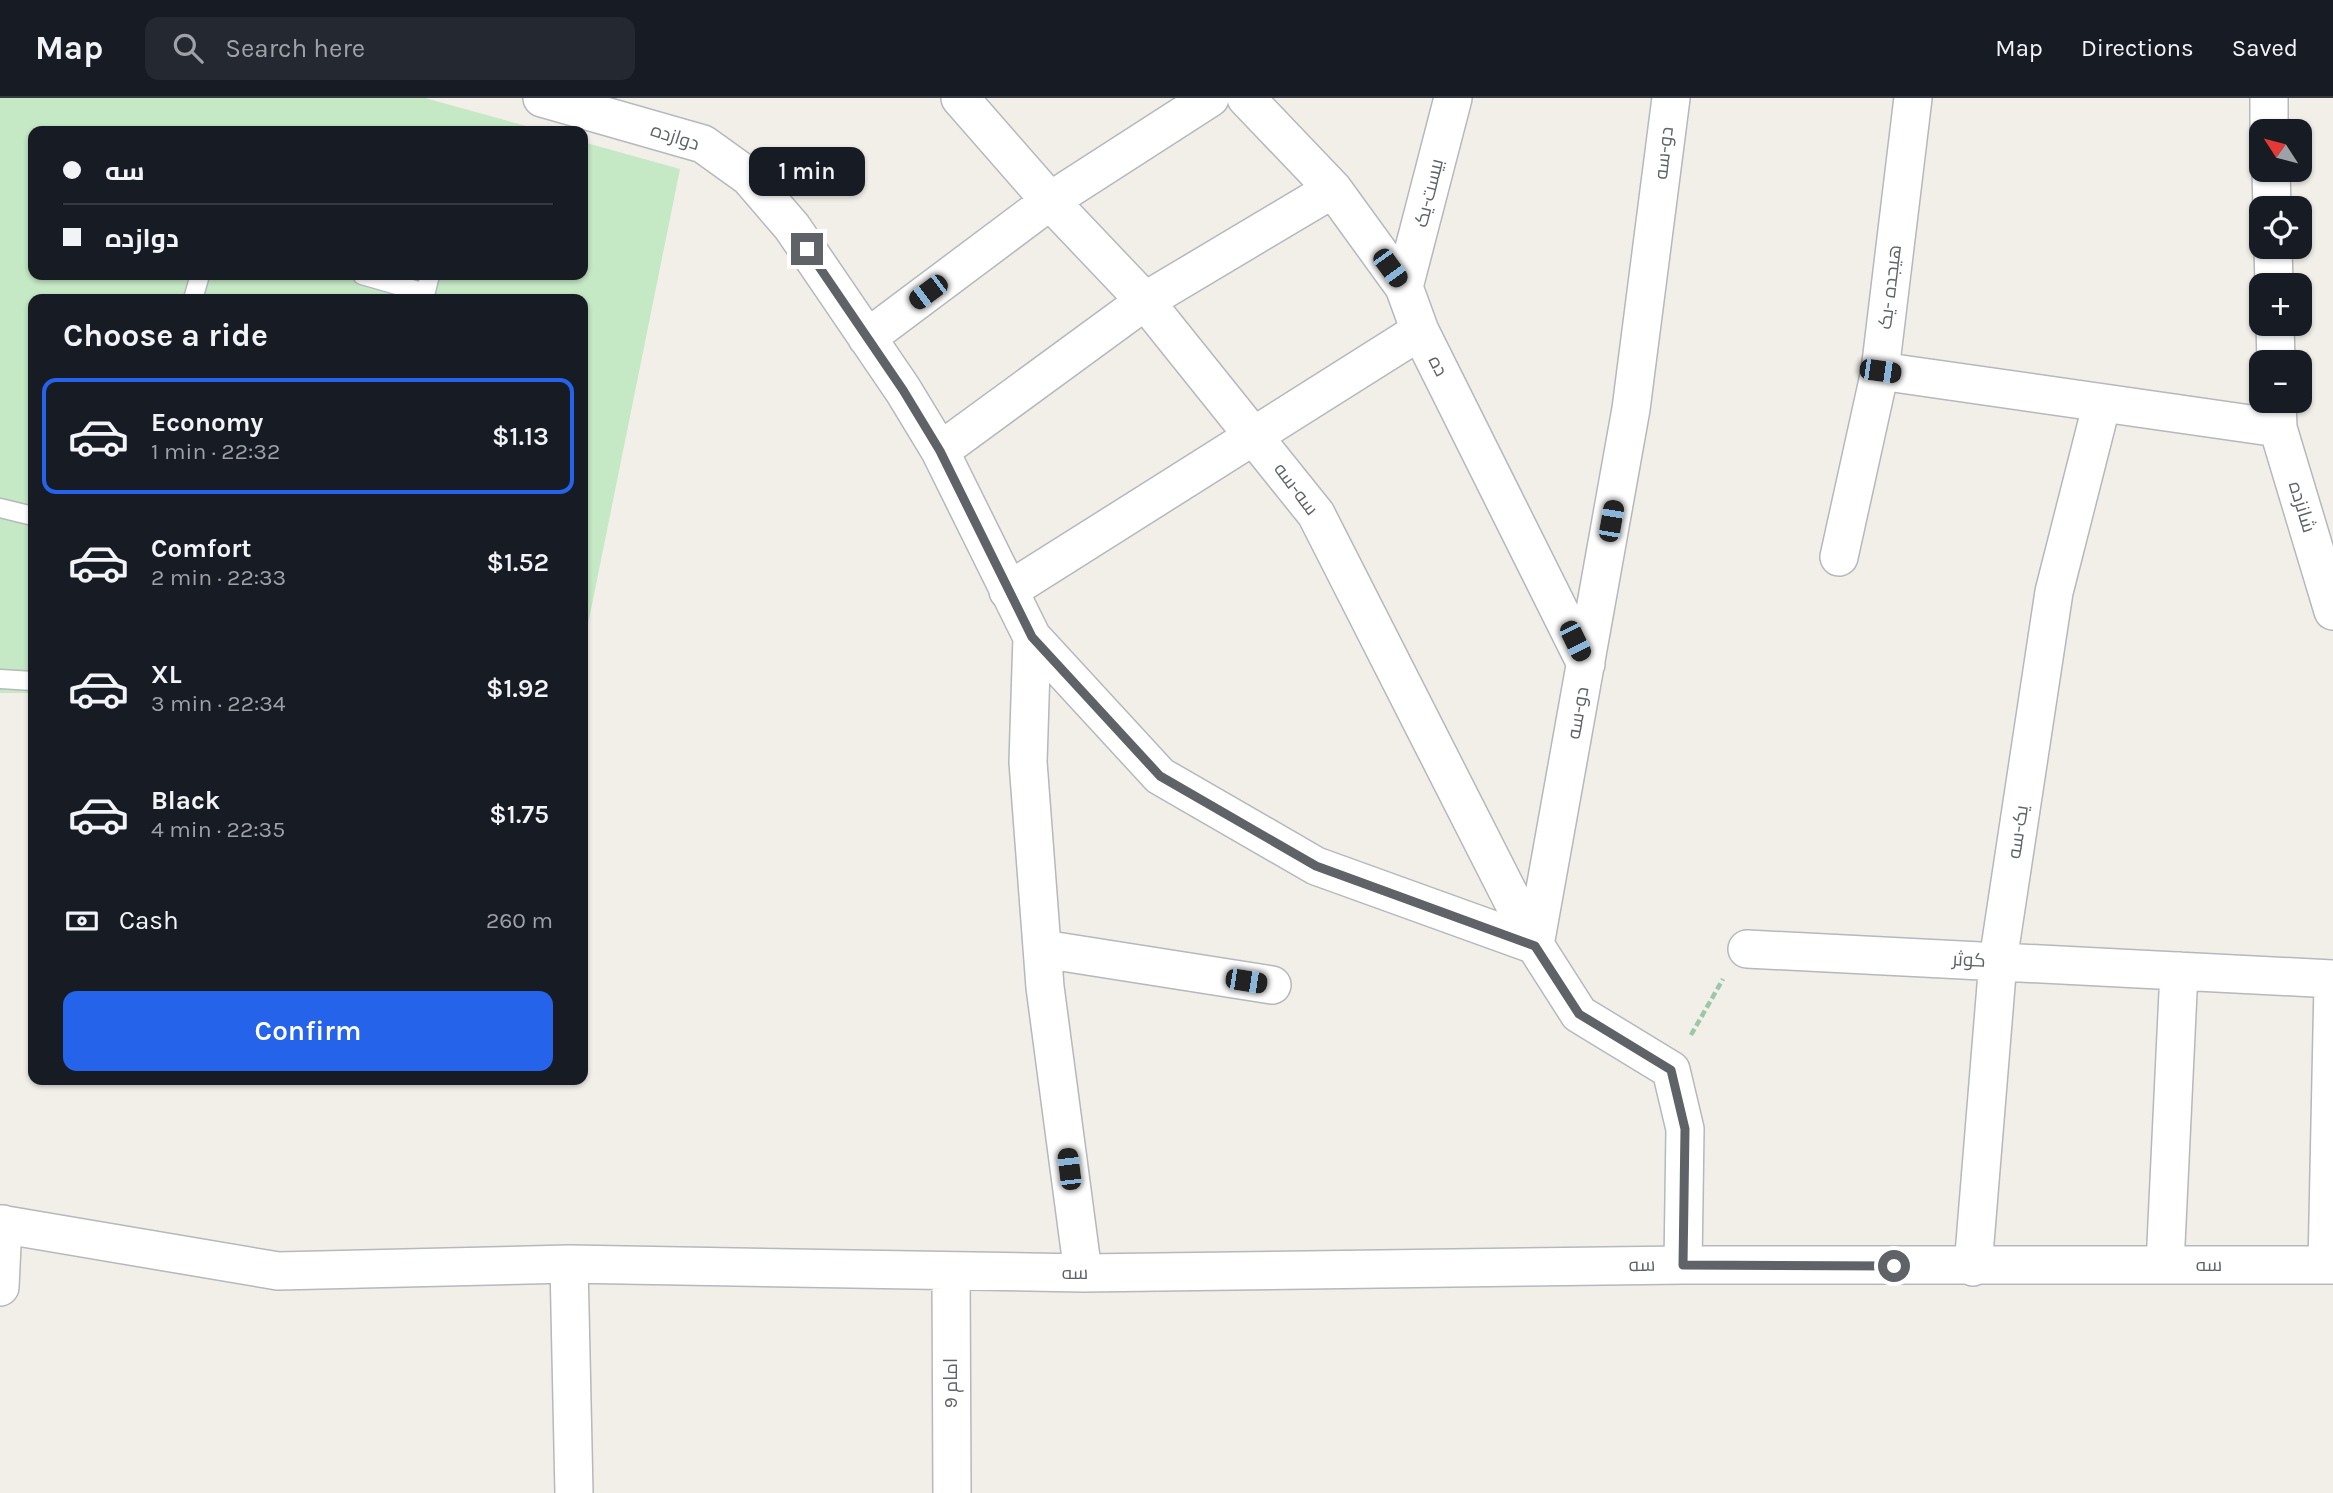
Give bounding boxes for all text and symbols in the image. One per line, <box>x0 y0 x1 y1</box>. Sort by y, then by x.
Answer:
search box <box>145 17 635 80</box>
text: Map <box>35 29 103 67</box>
icon: search <box>169 29 207 67</box>
text: Search here <box>225 33 365 64</box>
text: Map <box>1995 34 2043 62</box>
text: Directions <box>2081 34 2194 62</box>
text: Saved <box>2232 34 2298 62</box>
street label: دوازده <box>648 119 702 155</box>
north arrow <box>2249 119 2312 182</box>
map controls <box>2249 119 2312 413</box>
street label: دو-سه <box>1650 125 1678 181</box>
callout: 1 min <box>749 148 865 197</box>
text: سه <box>105 156 145 187</box>
street label: بیست-یک <box>1410 157 1448 229</box>
text: 1 min <box>778 158 836 185</box>
button: locate <box>2249 196 2312 259</box>
text: دوازده <box>105 223 179 254</box>
route end <box>791 233 823 265</box>
street label: هیجده -یک <box>1874 243 1906 331</box>
car <box>1370 245 1411 291</box>
car <box>905 271 952 313</box>
button: + <box>2249 273 2312 336</box>
text: Choose a ride <box>63 317 268 354</box>
button: − <box>2249 350 2312 413</box>
street label: ده <box>1424 352 1452 380</box>
car <box>1858 358 1903 384</box>
icon: car <box>67 405 130 468</box>
text: Economy <box>151 407 263 438</box>
text: $1.13 <box>492 421 549 452</box>
text: 1 min · 22:32 <box>151 438 280 465</box>
street label: سه-سه <box>1269 458 1323 520</box>
street label: شانزده <box>2284 479 2320 535</box>
car <box>1598 498 1625 544</box>
icon: car <box>67 531 130 594</box>
text: Comfort <box>151 533 252 564</box>
text: $1.52 <box>487 547 549 578</box>
text: 2 min · 22:33 <box>151 564 286 591</box>
car <box>1557 618 1594 664</box>
icon: car <box>67 657 130 720</box>
text: XL <box>151 659 182 690</box>
text: $1.92 <box>486 673 549 704</box>
street label: دو-سه <box>1563 685 1593 741</box>
text: 3 min · 22:34 <box>151 690 286 717</box>
icon: car <box>67 783 130 846</box>
text: Black <box>151 785 220 816</box>
text: $1.75 <box>489 799 549 830</box>
street label: یک-سه <box>2003 804 2033 860</box>
text: 4 min · 22:35 <box>151 816 285 843</box>
icon: cash <box>63 902 101 940</box>
text: Cash <box>119 905 179 936</box>
text: 260 m <box>486 907 553 934</box>
street label: کوثر <box>1951 948 1986 972</box>
car <box>1224 967 1269 995</box>
button: Confirm <box>63 991 553 1071</box>
car <box>1057 1147 1082 1191</box>
route start <box>1878 1250 1910 1282</box>
street label: سه <box>1628 1254 1656 1276</box>
street label: سه <box>2196 1254 2222 1276</box>
street label: سه <box>1062 1262 1088 1284</box>
street label: امام 9 <box>940 1358 964 1408</box>

